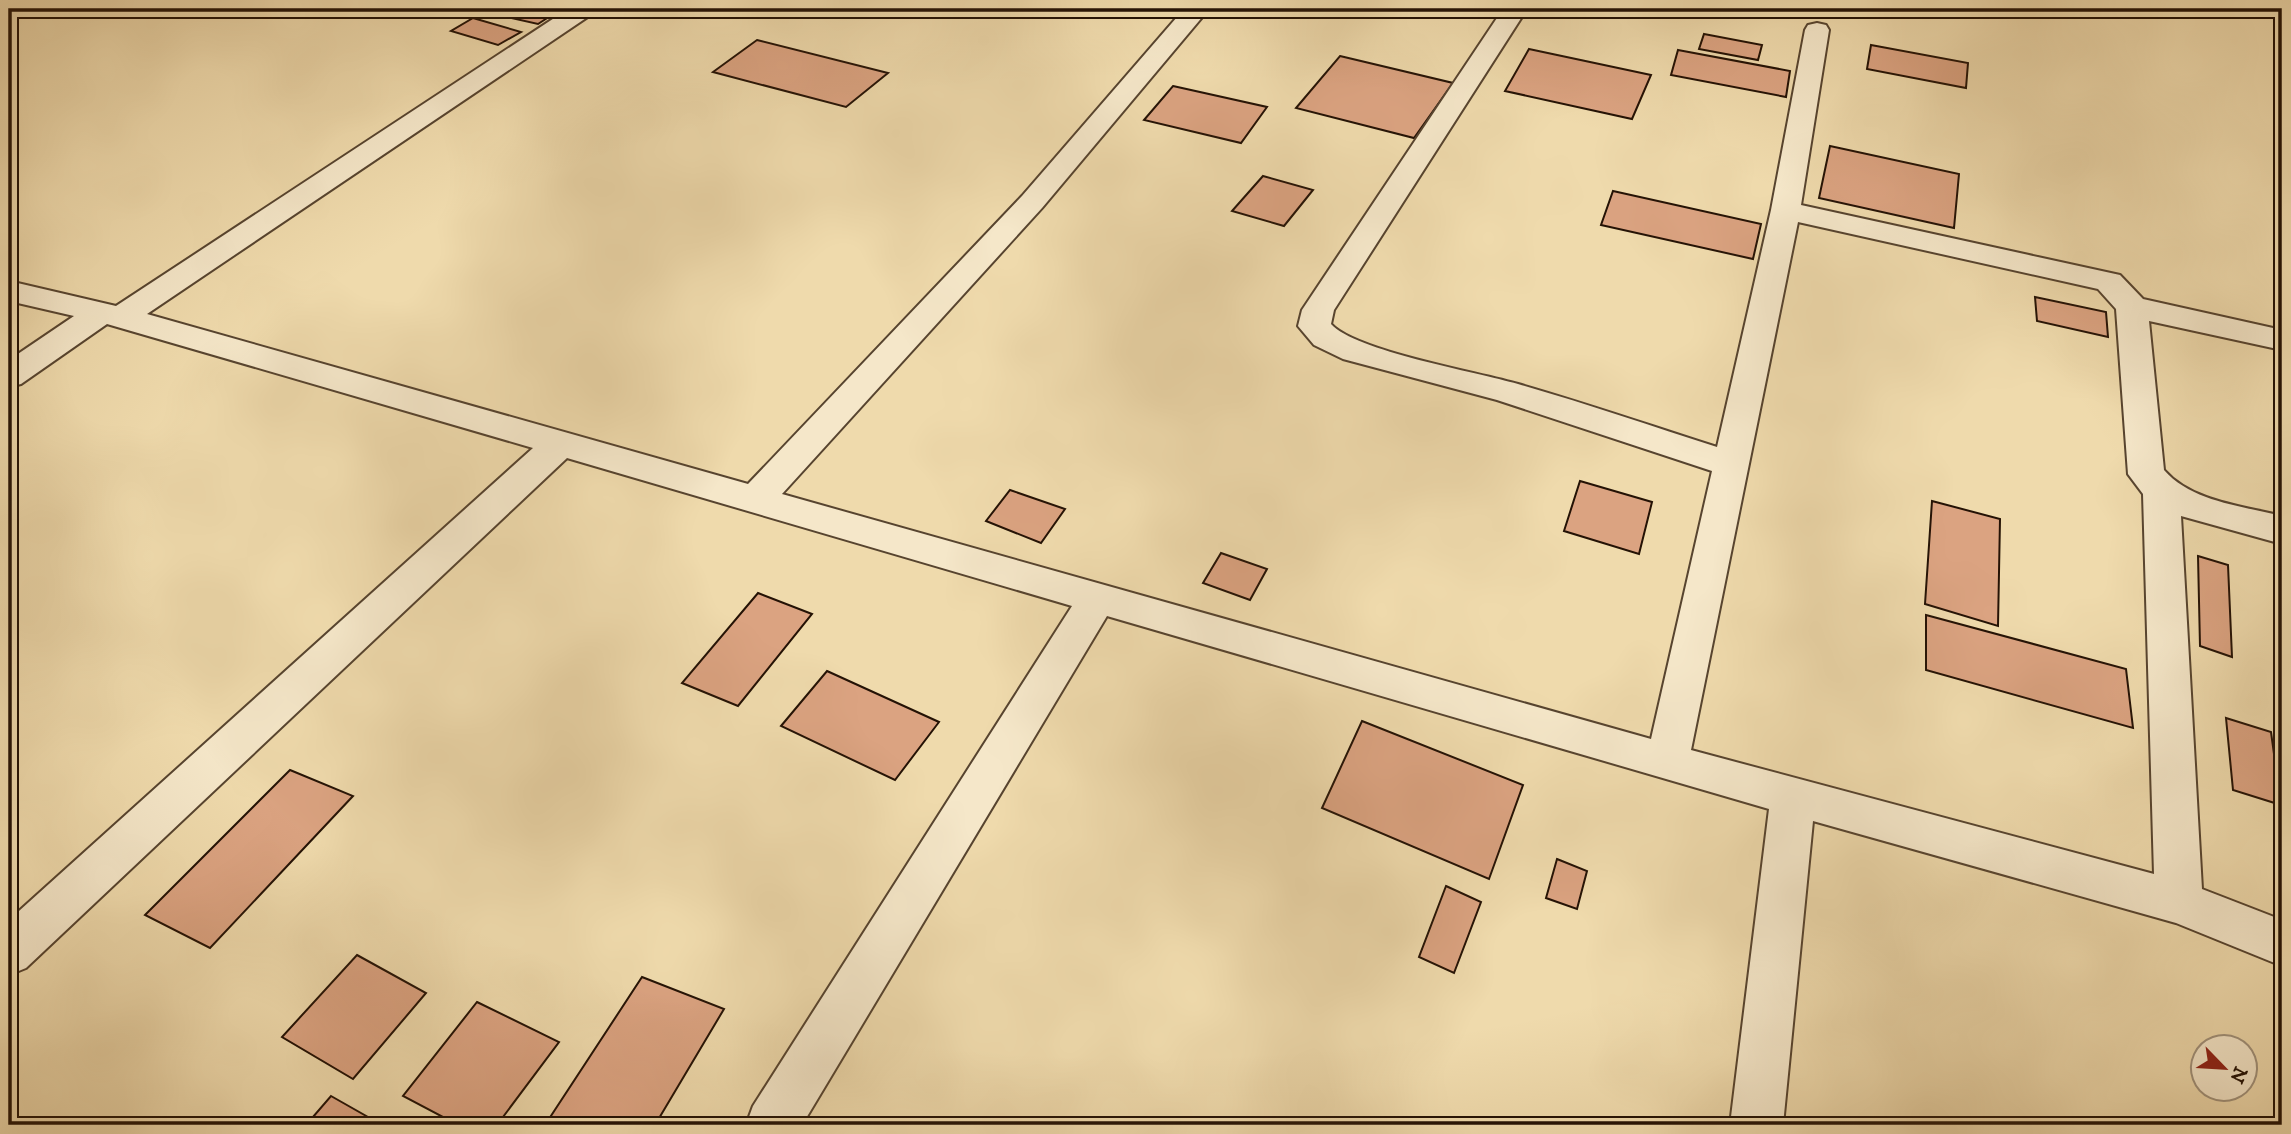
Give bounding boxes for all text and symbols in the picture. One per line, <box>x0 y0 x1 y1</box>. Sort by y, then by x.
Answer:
north arrow <box>2190 1032 2260 1102</box>
text: N <box>2224 1063 2252 1087</box>

